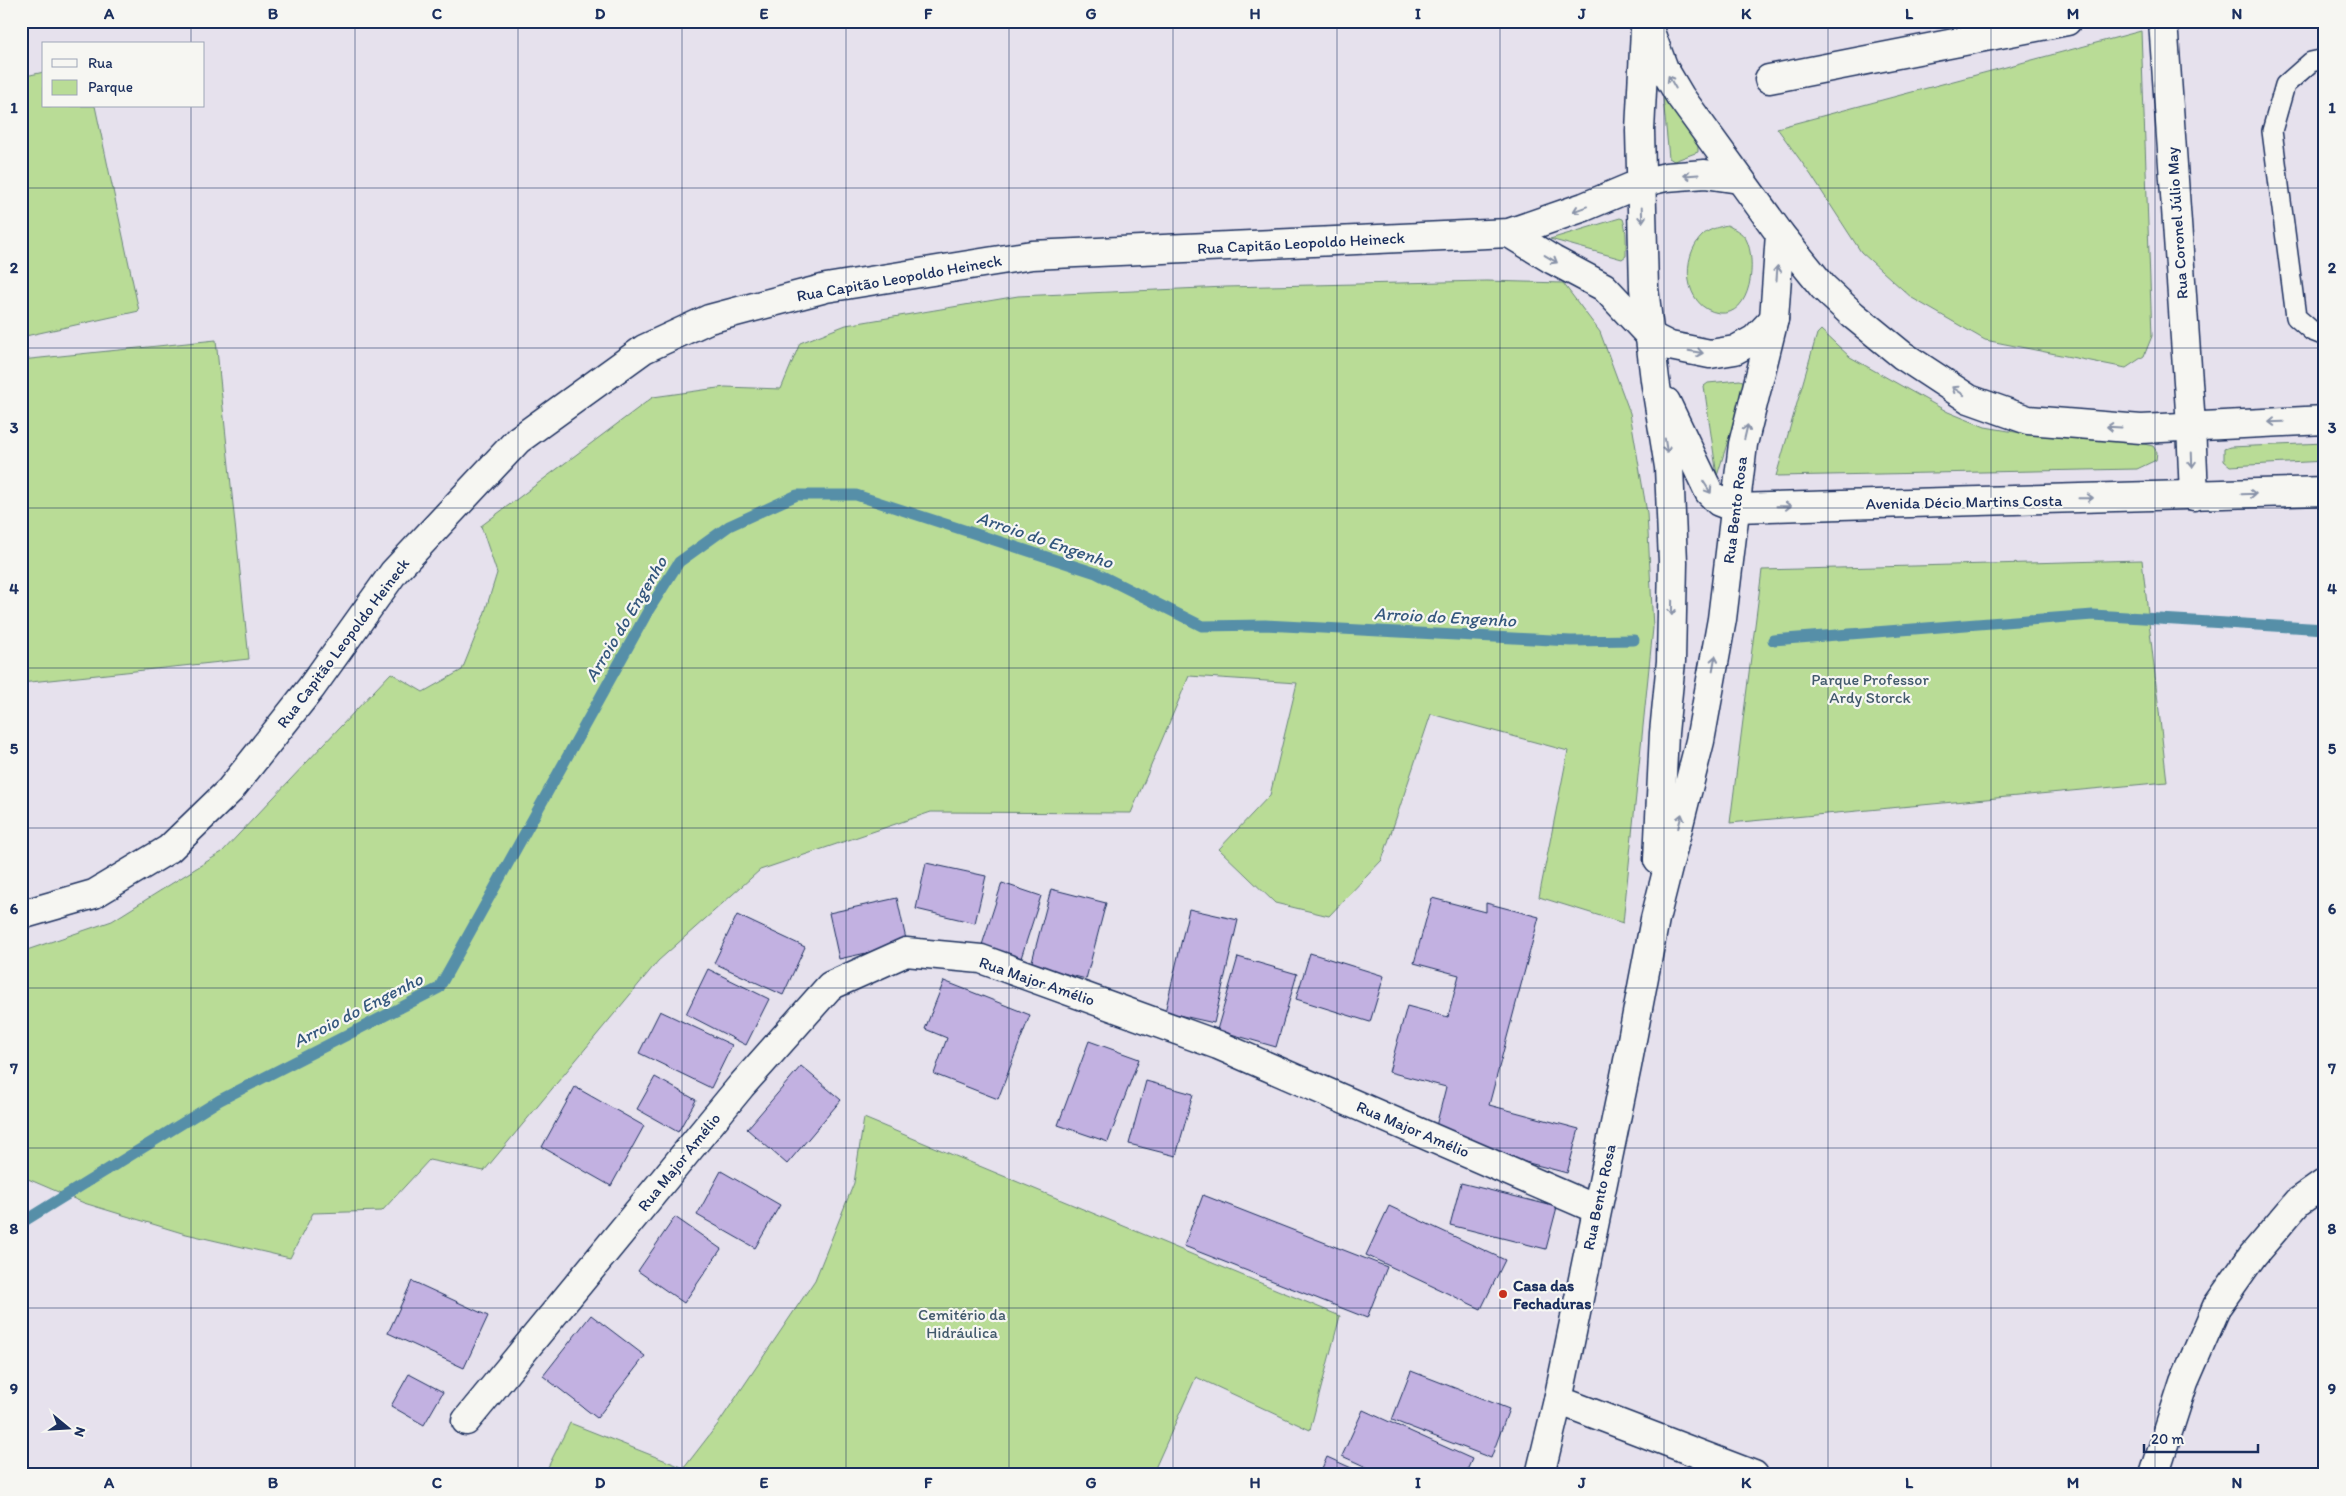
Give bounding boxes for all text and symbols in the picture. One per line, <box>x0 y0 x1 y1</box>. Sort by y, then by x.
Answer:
text: A <box>103 4 115 23</box>
text: B <box>268 4 279 23</box>
text: C <box>432 4 443 23</box>
text: D <box>595 4 606 23</box>
text: E <box>760 4 769 23</box>
text: F <box>924 4 933 23</box>
text: G <box>1085 4 1097 23</box>
text: H <box>1249 4 1261 23</box>
text: I <box>1415 4 1421 23</box>
text: J <box>1577 4 1586 23</box>
text: K <box>1741 4 1752 23</box>
text: L <box>1905 4 1914 23</box>
text: M <box>2067 4 2079 23</box>
text: N <box>2232 4 2242 23</box>
legend <box>42 42 205 108</box>
text: Rua <box>88 54 113 72</box>
one-way arrow <box>1666 75 1676 89</box>
text: Parque <box>88 78 133 96</box>
text: 1 <box>10 98 18 117</box>
text: 1 <box>2328 98 2336 117</box>
street label: Rua Coronel Júlio May <box>2162 146 2192 300</box>
one-way arrow <box>1683 170 1699 179</box>
one-way arrow <box>1573 205 1588 214</box>
one-way arrow <box>1637 206 1647 222</box>
street label: Rua Capitão Leopoldo Heineck <box>1197 228 1406 258</box>
street label: Rua Capitão Leopoldo Heineck <box>795 250 1004 305</box>
one-way arrow <box>1543 254 1557 264</box>
text: 2 <box>10 258 19 277</box>
text: 2 <box>2328 258 2337 277</box>
one-way arrow <box>1773 266 1782 282</box>
one-way arrow <box>1687 347 1703 357</box>
one-way arrow <box>1951 386 1965 396</box>
one-way arrow <box>2268 417 2284 426</box>
text: 3 <box>10 418 19 437</box>
text: 3 <box>2328 418 2337 437</box>
one-way arrow <box>2106 423 2122 432</box>
one-way arrow <box>1742 425 1751 441</box>
one-way arrow <box>1661 437 1671 453</box>
one-way arrow <box>2188 452 2197 468</box>
street label: Rua Bento Rosa <box>1719 455 1751 565</box>
one-way arrow <box>1702 480 1712 494</box>
one-way arrow <box>2240 489 2256 498</box>
street label: Avenida Décio Martins Costa <box>1865 491 2063 513</box>
one-way arrow <box>2078 494 2094 503</box>
one-way arrow <box>1776 502 1792 511</box>
water label: Arroio do Engenho <box>974 506 1117 574</box>
water label: Arroio do Engenho <box>580 552 673 686</box>
street label: Rua Capitão Leopoldo Heineck <box>273 554 414 732</box>
text: 4 <box>9 579 19 598</box>
text: 4 <box>2327 579 2337 598</box>
one-way arrow <box>1667 599 1677 615</box>
water label: Arroio do Engenho <box>1373 602 1517 632</box>
one-way arrow <box>1710 655 1719 671</box>
park label: Parque Professor Ardy Storck <box>1811 670 1929 707</box>
text: 5 <box>10 739 19 758</box>
text: 5 <box>2328 739 2337 758</box>
one-way arrow <box>1676 814 1685 830</box>
text: 6 <box>10 899 19 918</box>
text: 6 <box>2328 899 2337 918</box>
street label: Rua Major Amélio <box>977 952 1097 1010</box>
water label: Arroio do Engenho <box>290 968 427 1052</box>
text: 7 <box>9 1059 18 1078</box>
text: 7 <box>2327 1059 2336 1078</box>
street label: Rua Major Amélio <box>1354 1097 1472 1161</box>
street label: Rua Major Amélio <box>634 1109 724 1215</box>
street label: Rua Bento Rosa <box>1578 1141 1620 1252</box>
text: 8 <box>10 1219 19 1238</box>
text: 8 <box>2328 1219 2337 1238</box>
place label: Casa das Fechaduras <box>1513 1276 1591 1313</box>
marker: Casa das Fechaduras <box>1497 1288 1509 1300</box>
park label: Cemitério da Hidráulica <box>918 1305 1006 1342</box>
text: 9 <box>10 1379 18 1398</box>
text: 9 <box>2328 1379 2336 1398</box>
north arrow <box>42 1404 92 1454</box>
scale bar <box>2144 1421 2257 1453</box>
text: N <box>70 1425 89 1439</box>
text: 20 m <box>2151 1430 2185 1448</box>
text: A <box>103 1473 115 1492</box>
text: B <box>268 1473 279 1492</box>
text: C <box>432 1473 443 1492</box>
text: D <box>595 1473 606 1492</box>
text: E <box>760 1473 769 1492</box>
text: F <box>924 1473 933 1492</box>
text: G <box>1085 1473 1097 1492</box>
text: H <box>1249 1473 1261 1492</box>
text: I <box>1415 1473 1421 1492</box>
text: J <box>1577 1473 1586 1492</box>
text: K <box>1741 1473 1752 1492</box>
text: L <box>1905 1473 1914 1492</box>
text: M <box>2067 1473 2079 1492</box>
text: N <box>2232 1473 2242 1492</box>

